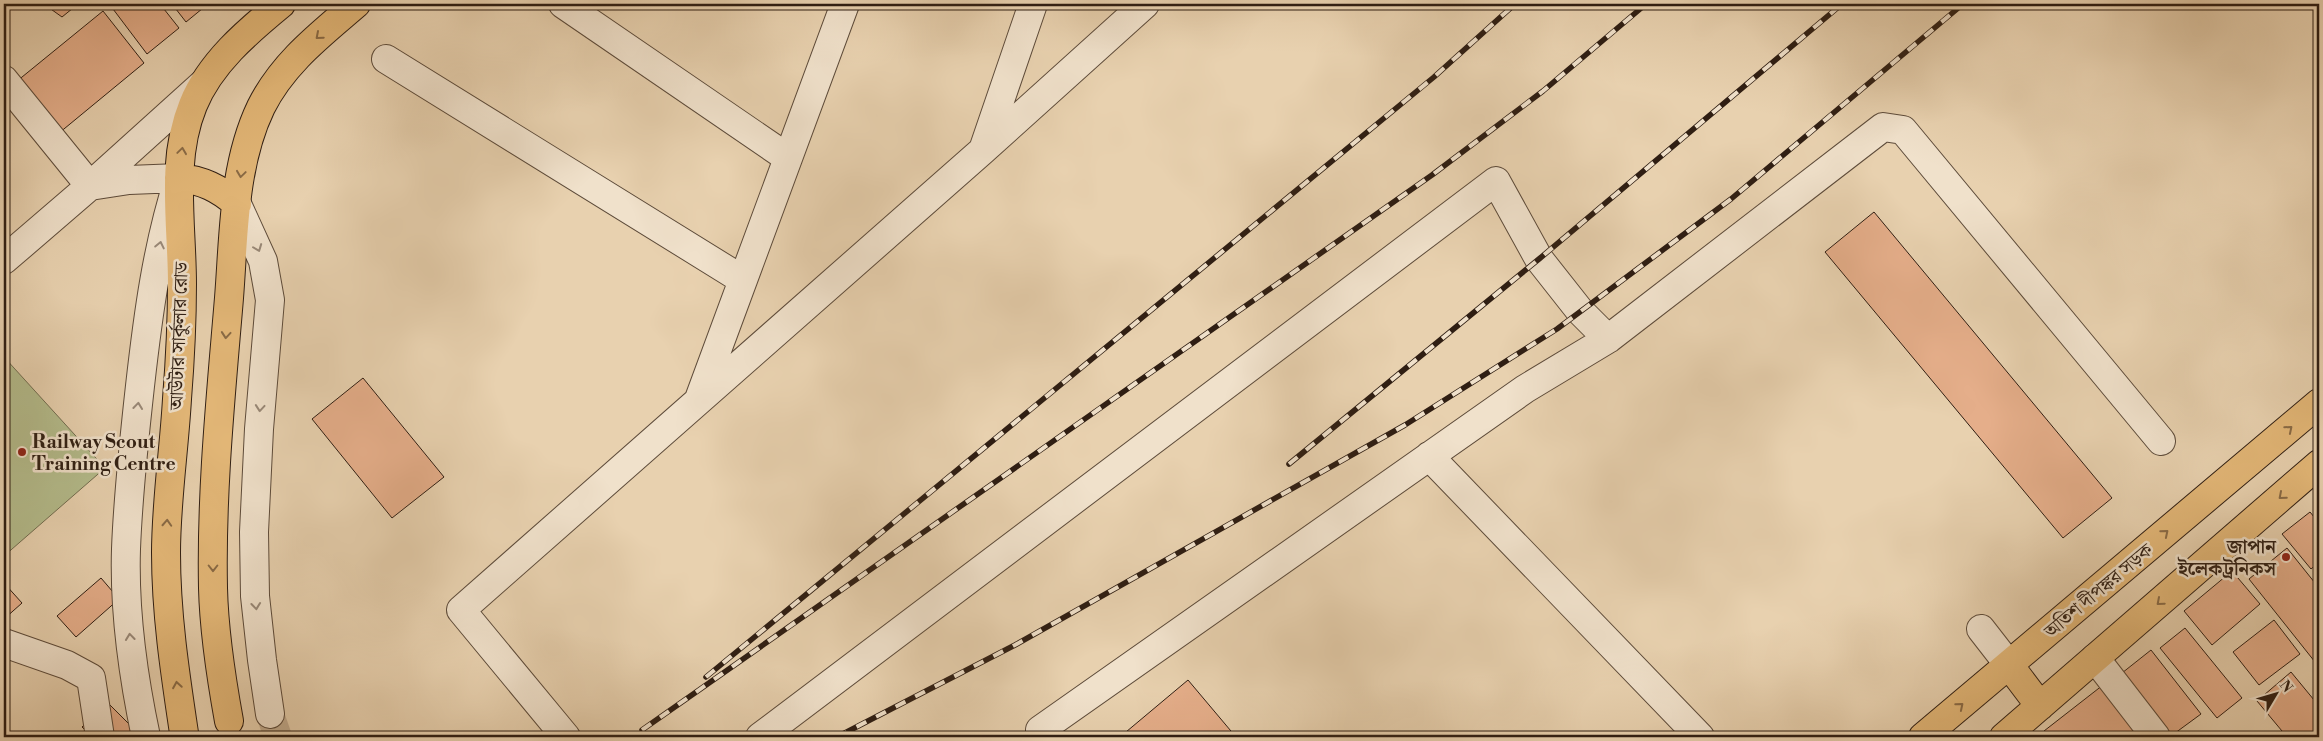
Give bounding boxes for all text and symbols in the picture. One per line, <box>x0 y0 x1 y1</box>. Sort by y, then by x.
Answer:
one-way arrow <box>315 30 324 39</box>
one-way arrow <box>176 147 186 156</box>
one-way arrow <box>237 169 247 178</box>
one-way arrow <box>155 240 165 249</box>
one-way arrow <box>252 243 262 252</box>
street label: আউটার সার্কুলার রোড <box>164 260 194 412</box>
one-way arrow <box>221 332 232 340</box>
one-way arrow <box>132 401 143 409</box>
one-way arrow <box>255 405 266 413</box>
one-way arrow <box>2284 425 2293 434</box>
place label: Railway Scout Training Centre <box>32 430 176 476</box>
marker: Railway Scout Training Centre <box>16 446 28 458</box>
one-way arrow <box>2279 490 2288 499</box>
one-way arrow <box>162 519 173 527</box>
one-way arrow <box>2159 531 2168 539</box>
place label: জাপান ইলেকট্রনিকস <box>2177 535 2278 581</box>
street label: অতিশ দীপঙ্কর সড়ক <box>2039 538 2158 644</box>
marker: জাপান ইলেকট্রনিকস <box>2280 551 2292 563</box>
one-way arrow <box>208 564 218 572</box>
one-way arrow <box>2156 597 2165 606</box>
one-way arrow <box>250 602 261 610</box>
one-way arrow <box>125 633 136 641</box>
north arrow <box>2250 668 2300 718</box>
text: N <box>2275 677 2296 697</box>
one-way arrow <box>172 681 183 689</box>
one-way arrow <box>1955 702 1964 711</box>

